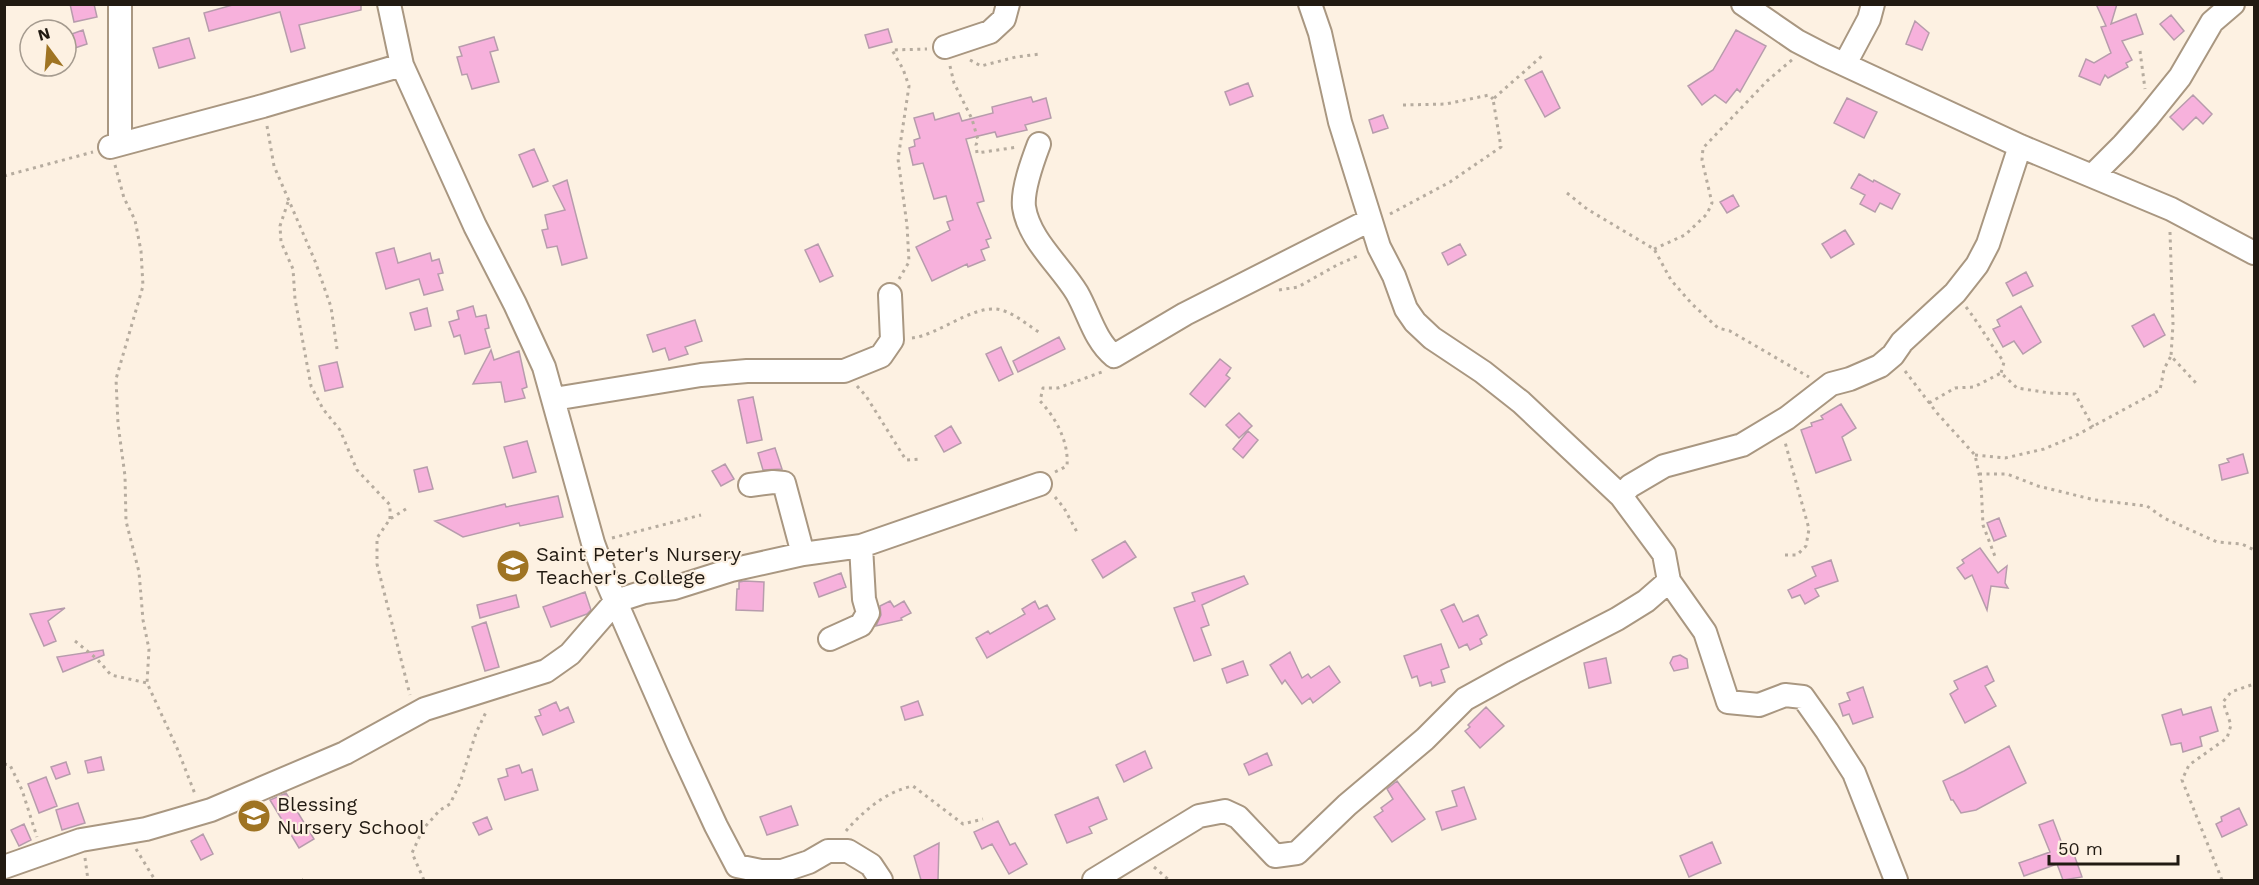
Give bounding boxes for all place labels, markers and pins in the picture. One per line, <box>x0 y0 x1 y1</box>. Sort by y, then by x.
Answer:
place label: Saint Peter's Nursery Teacher's College <box>536 542 742 589</box>
school or university icon: Saint Peter's Nursery Teacher's College <box>495 548 531 584</box>
place label: Blessing Nursery School <box>277 792 425 839</box>
school or university icon: Blessing Nursery School <box>236 798 272 834</box>

